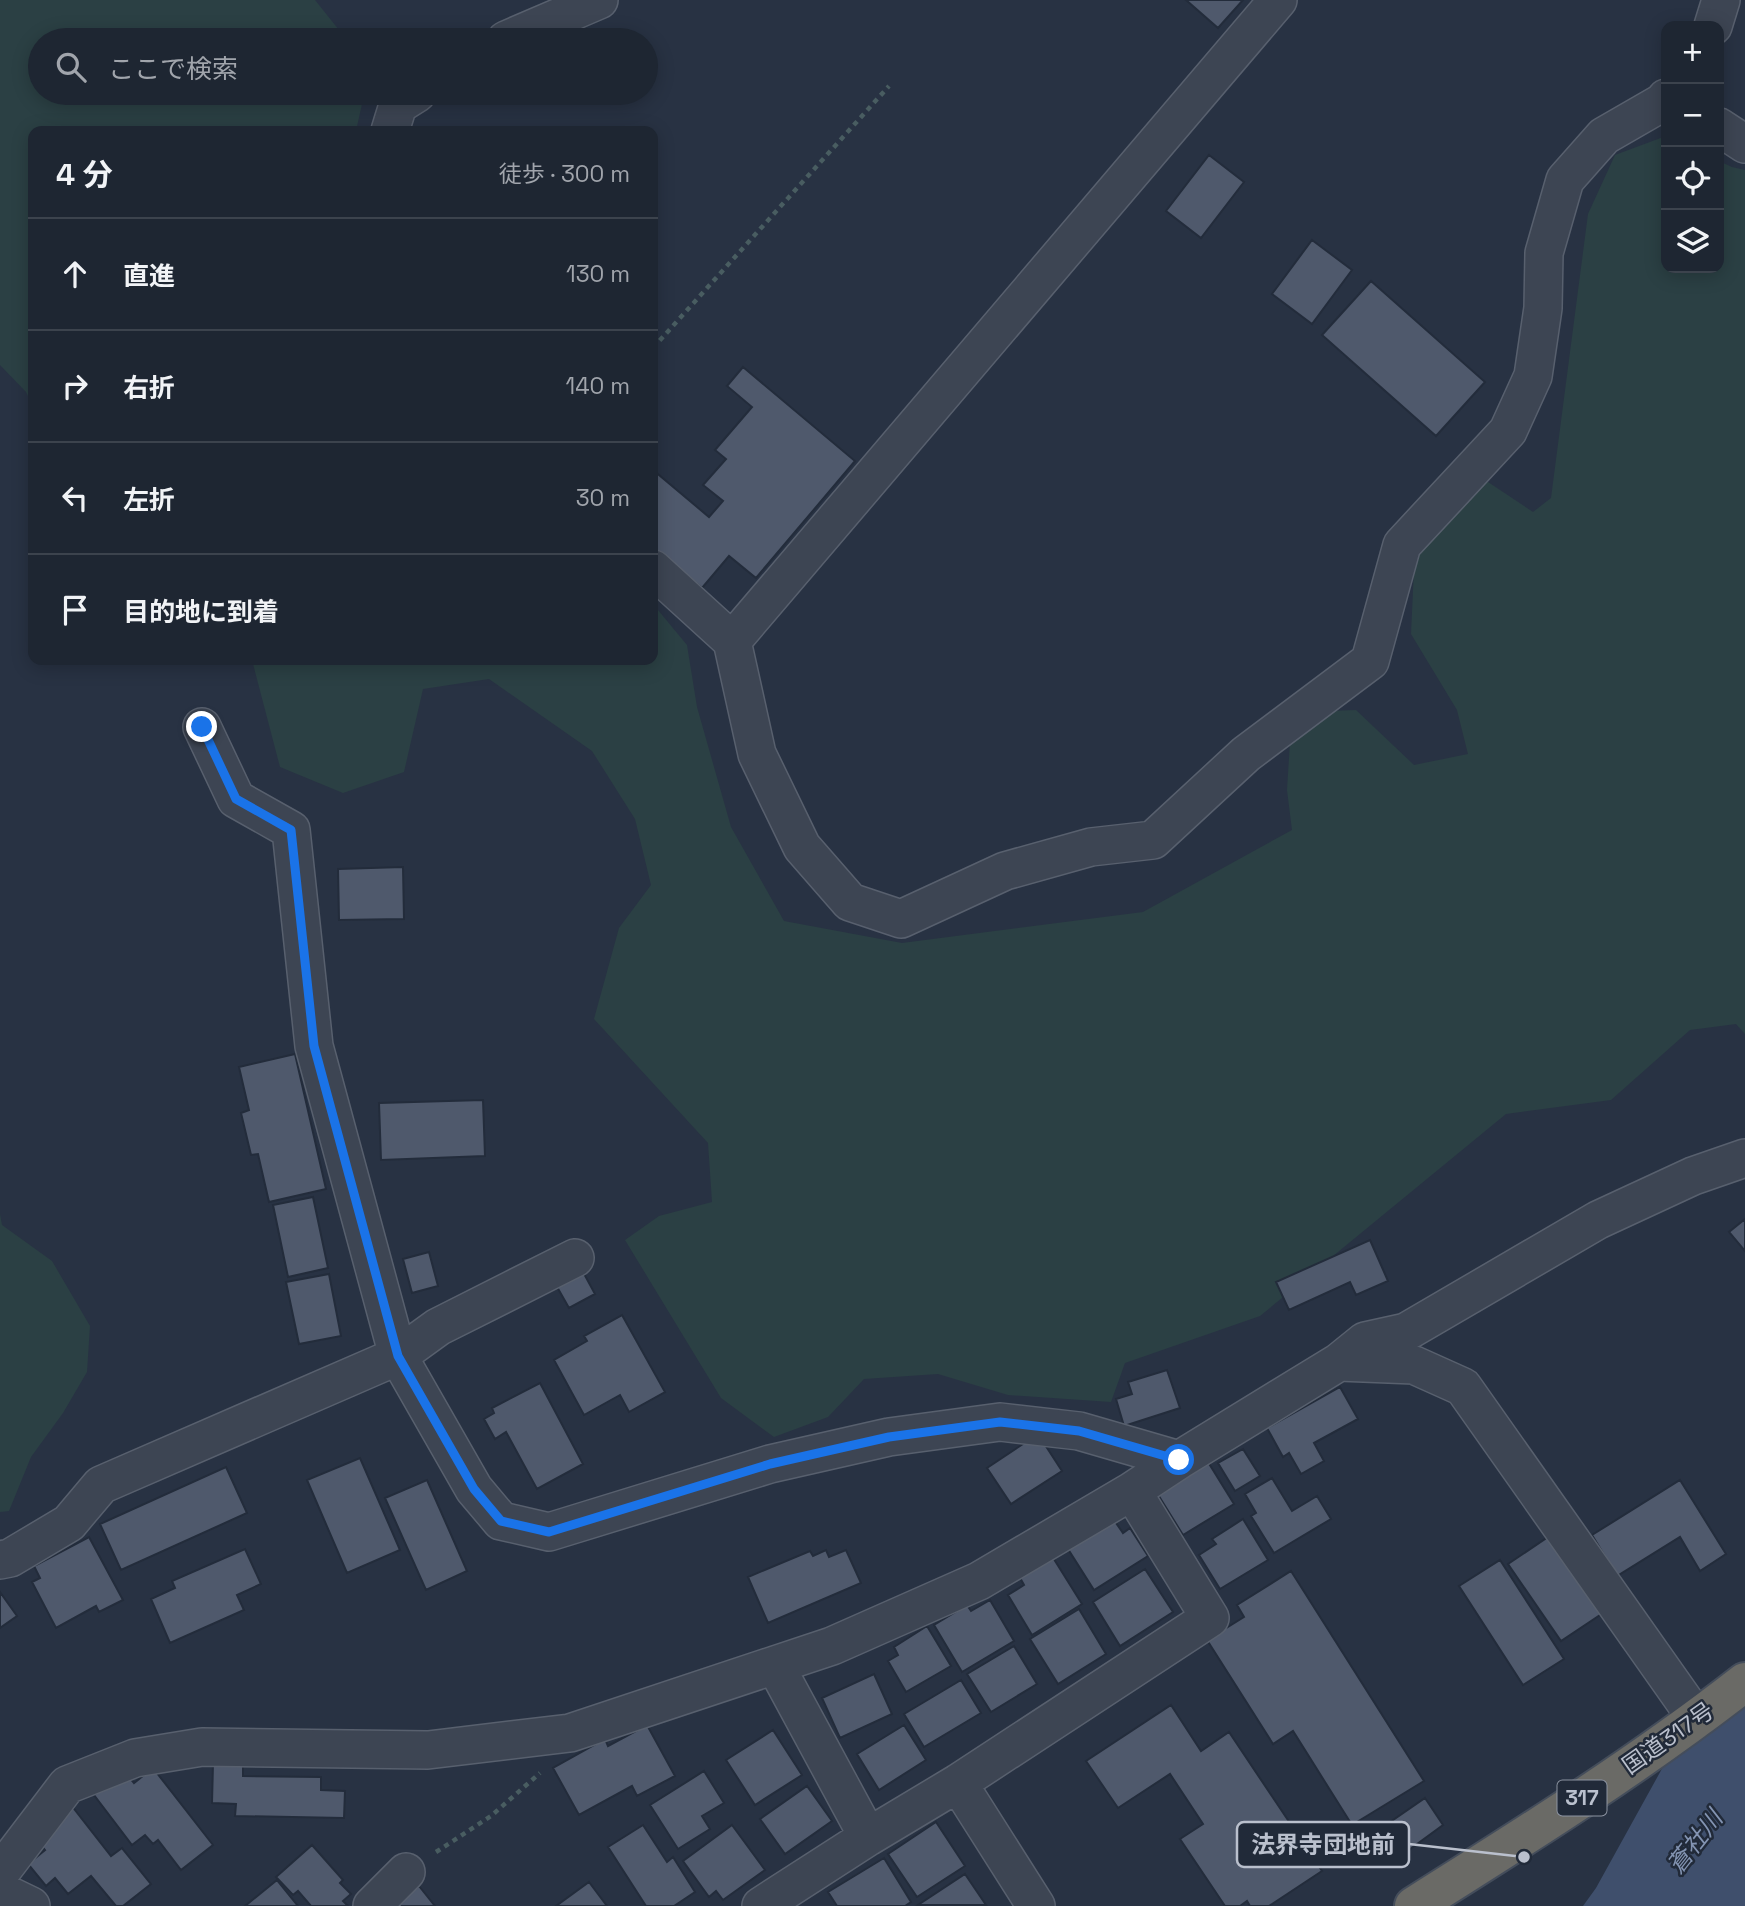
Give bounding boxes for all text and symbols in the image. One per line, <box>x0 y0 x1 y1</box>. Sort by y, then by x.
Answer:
map controls <box>1661 21 1724 273</box>
button: + <box>1661 21 1724 84</box>
search box <box>28 28 658 105</box>
icon: search <box>52 48 90 86</box>
text: ここで検索 <box>108 52 238 86</box>
button: − <box>1661 84 1724 147</box>
button: locate <box>1661 147 1724 210</box>
text: 4 分 <box>56 155 113 194</box>
text: 徒歩 · 300 m <box>499 159 630 189</box>
button: layers <box>1661 210 1724 273</box>
icon: ahead <box>56 255 94 293</box>
text: 直進 <box>123 259 175 293</box>
text: 130 m <box>566 259 630 289</box>
icon: right <box>56 367 94 405</box>
text: 右折 <box>123 371 175 405</box>
text: 140 m <box>566 371 630 401</box>
icon: left <box>56 479 94 517</box>
text: 左折 <box>123 483 175 517</box>
text: 30 m <box>576 483 630 513</box>
icon: arrive <box>56 591 94 629</box>
text: 目的地に到着 <box>123 595 279 629</box>
route end <box>186 711 217 742</box>
route start <box>1163 1444 1194 1475</box>
street label: 国道317号 <box>1616 1696 1720 1780</box>
road number: 317 <box>1558 1780 1606 1815</box>
water label: 蒼社川 <box>1660 1801 1731 1880</box>
callout: 法界寺団地前 <box>1237 1822 1409 1867</box>
text: 法界寺団地前 <box>1251 1829 1395 1860</box>

